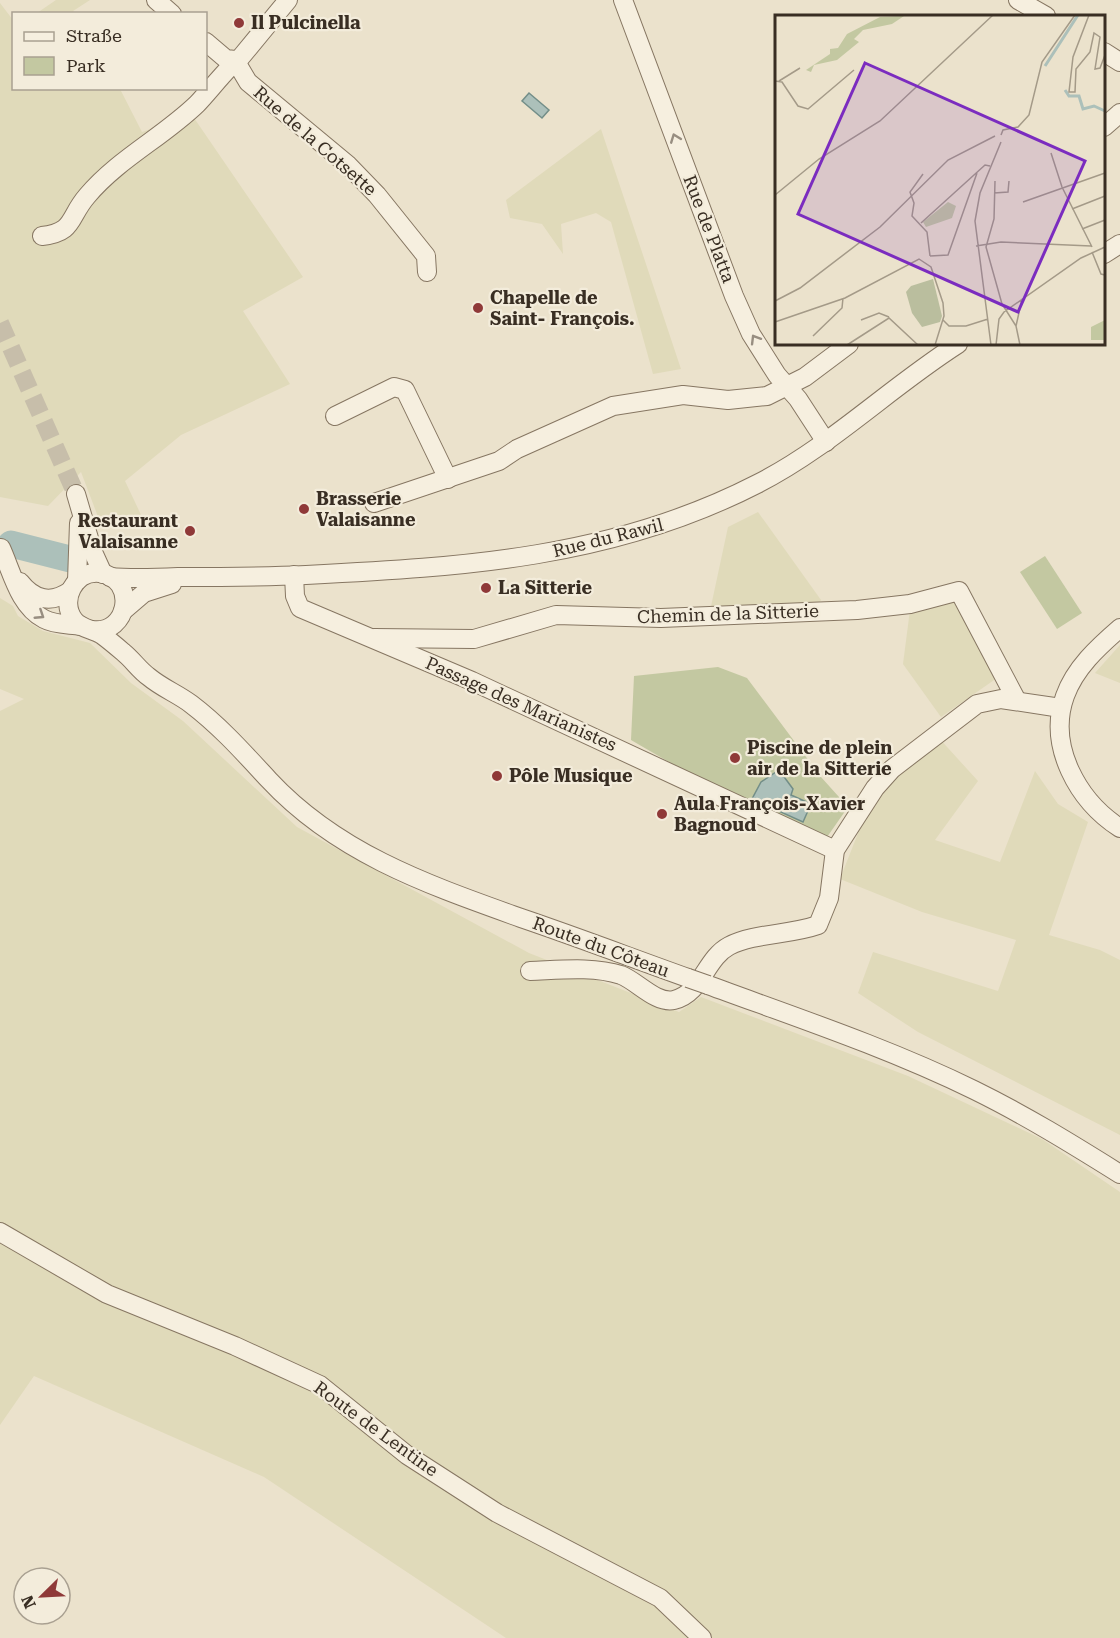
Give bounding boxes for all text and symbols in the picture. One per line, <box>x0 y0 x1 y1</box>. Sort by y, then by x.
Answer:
legend <box>12 12 207 90</box>
place label: Il Pulcinella <box>251 12 361 33</box>
inset map <box>775 15 1105 345</box>
marker: Il Pulcinella <box>232 16 246 30</box>
text: Straße <box>66 25 122 46</box>
text: Park <box>66 55 106 76</box>
street label: Rue de la Cotsette <box>250 81 381 200</box>
one-way arrow <box>669 134 682 144</box>
street label: Rue de Platta <box>679 172 740 286</box>
place label: Chapelle de Saint- François. <box>490 287 635 329</box>
marker: Chapelle de Saint- François. <box>471 301 485 315</box>
one-way arrow <box>750 335 762 345</box>
place label: Brasserie Valaisanne <box>316 488 416 530</box>
marker: Brasserie Valaisanne <box>297 502 311 516</box>
place label: Restaurant Valaisanne <box>78 510 178 552</box>
street label: Rue du Rawil <box>550 514 666 561</box>
marker: Restaurant Valaisanne <box>183 524 197 538</box>
place label: La Sitterie <box>498 577 592 598</box>
marker: La Sitterie <box>479 581 493 595</box>
street label: Chemin de la Sitterie <box>637 600 819 627</box>
one-way arrow <box>34 608 45 619</box>
street label: Passage des Marianistes <box>422 652 620 755</box>
place label: Piscine de plein air de la Sitterie <box>747 737 892 779</box>
marker: Piscine de plein air de la Sitterie <box>728 751 742 765</box>
place label: Pôle Musique <box>509 765 633 786</box>
marker: Pôle Musique <box>490 769 504 783</box>
place label: Aula François-Xavier Bagnoud <box>674 793 865 835</box>
marker: Aula François-Xavier Bagnoud <box>655 807 669 821</box>
street label: Route du Côteau <box>530 912 672 981</box>
street label: Route de Lentine <box>310 1377 442 1481</box>
north arrow <box>12 1566 72 1626</box>
text: N <box>18 1592 40 1611</box>

